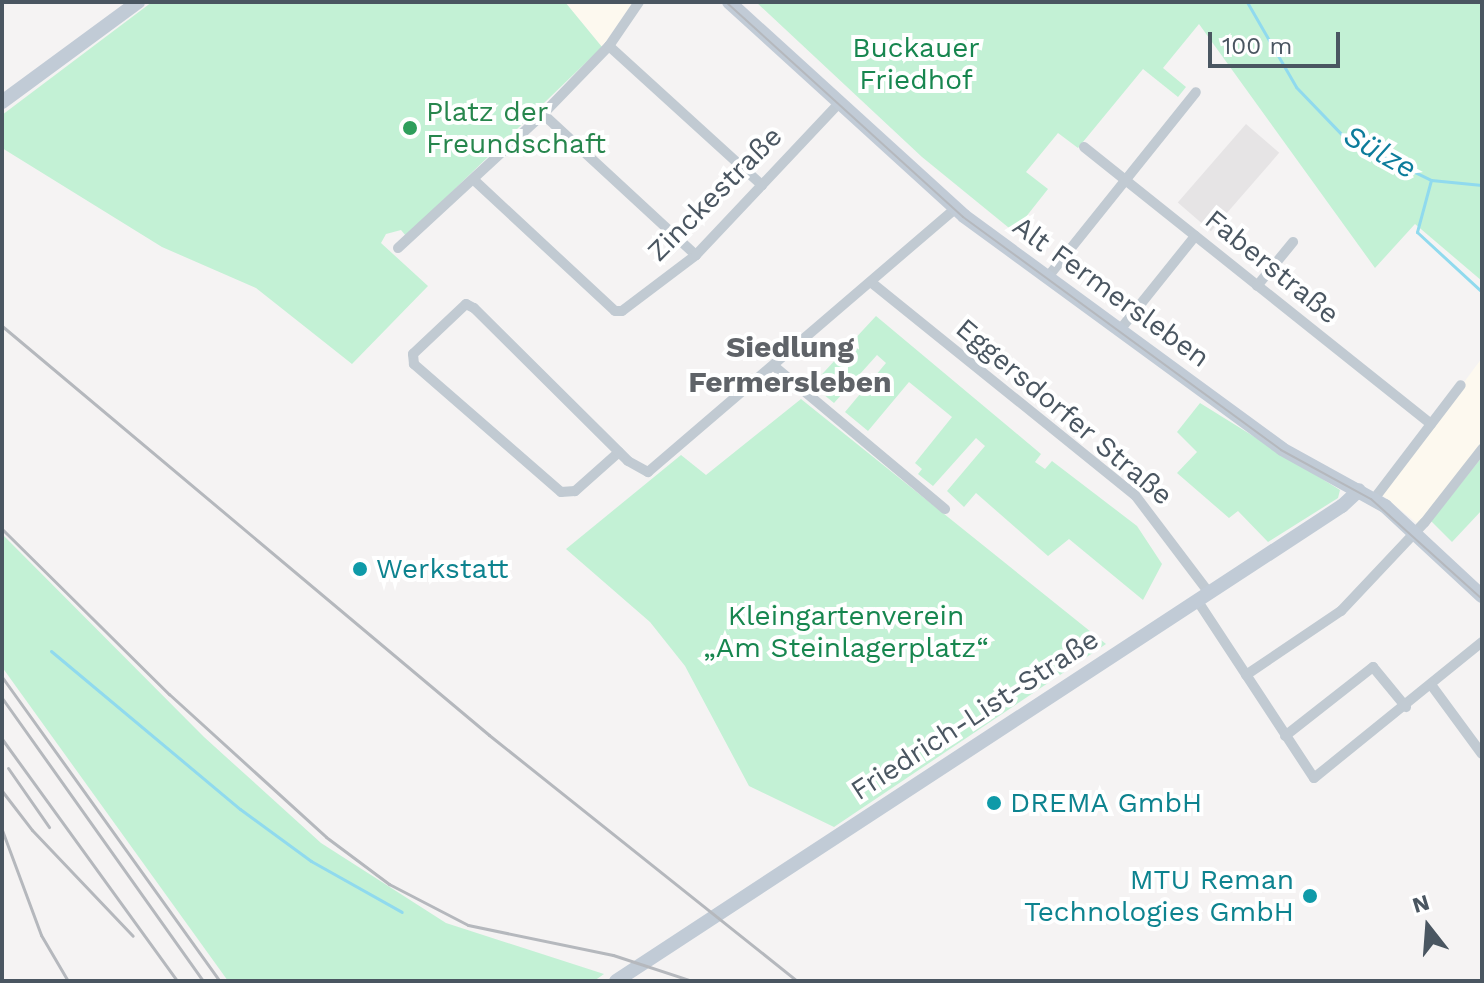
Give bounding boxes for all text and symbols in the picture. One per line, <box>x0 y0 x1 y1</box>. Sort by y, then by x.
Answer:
scale bar <box>1212 16 1344 66</box>
park label: Buckauer Friedhof <box>852 31 980 97</box>
text: 100 m <box>1222 32 1292 60</box>
place label: Platz der Freundschaft <box>426 95 606 161</box>
water label: Sülze <box>1337 117 1423 187</box>
marker: Platz der Freundschaft <box>401 119 419 137</box>
street label: Zinckestraße <box>641 120 789 268</box>
street label: Faberstraße <box>1198 203 1346 331</box>
street label: Alt Fermersleben <box>1006 209 1216 375</box>
street label: Eggersdorfer Straße <box>949 311 1179 513</box>
district label: Siedlung Fermersleben <box>688 329 892 400</box>
place label: Werkstatt <box>376 552 509 586</box>
marker: Werkstatt <box>351 560 369 578</box>
park label: Kleingartenverein „Am Steinlagerplatz“ <box>703 599 989 665</box>
street label: Friedrich-List-Straße <box>845 622 1105 808</box>
place label: DREMA GmbH <box>1010 786 1203 820</box>
marker: DREMA GmbH <box>985 794 1003 812</box>
place label: MTU Reman Technologies GmbH <box>1024 863 1294 929</box>
marker: MTU Reman Technologies GmbH <box>1301 887 1319 905</box>
north arrow <box>1388 887 1468 967</box>
text: N <box>1409 889 1432 918</box>

